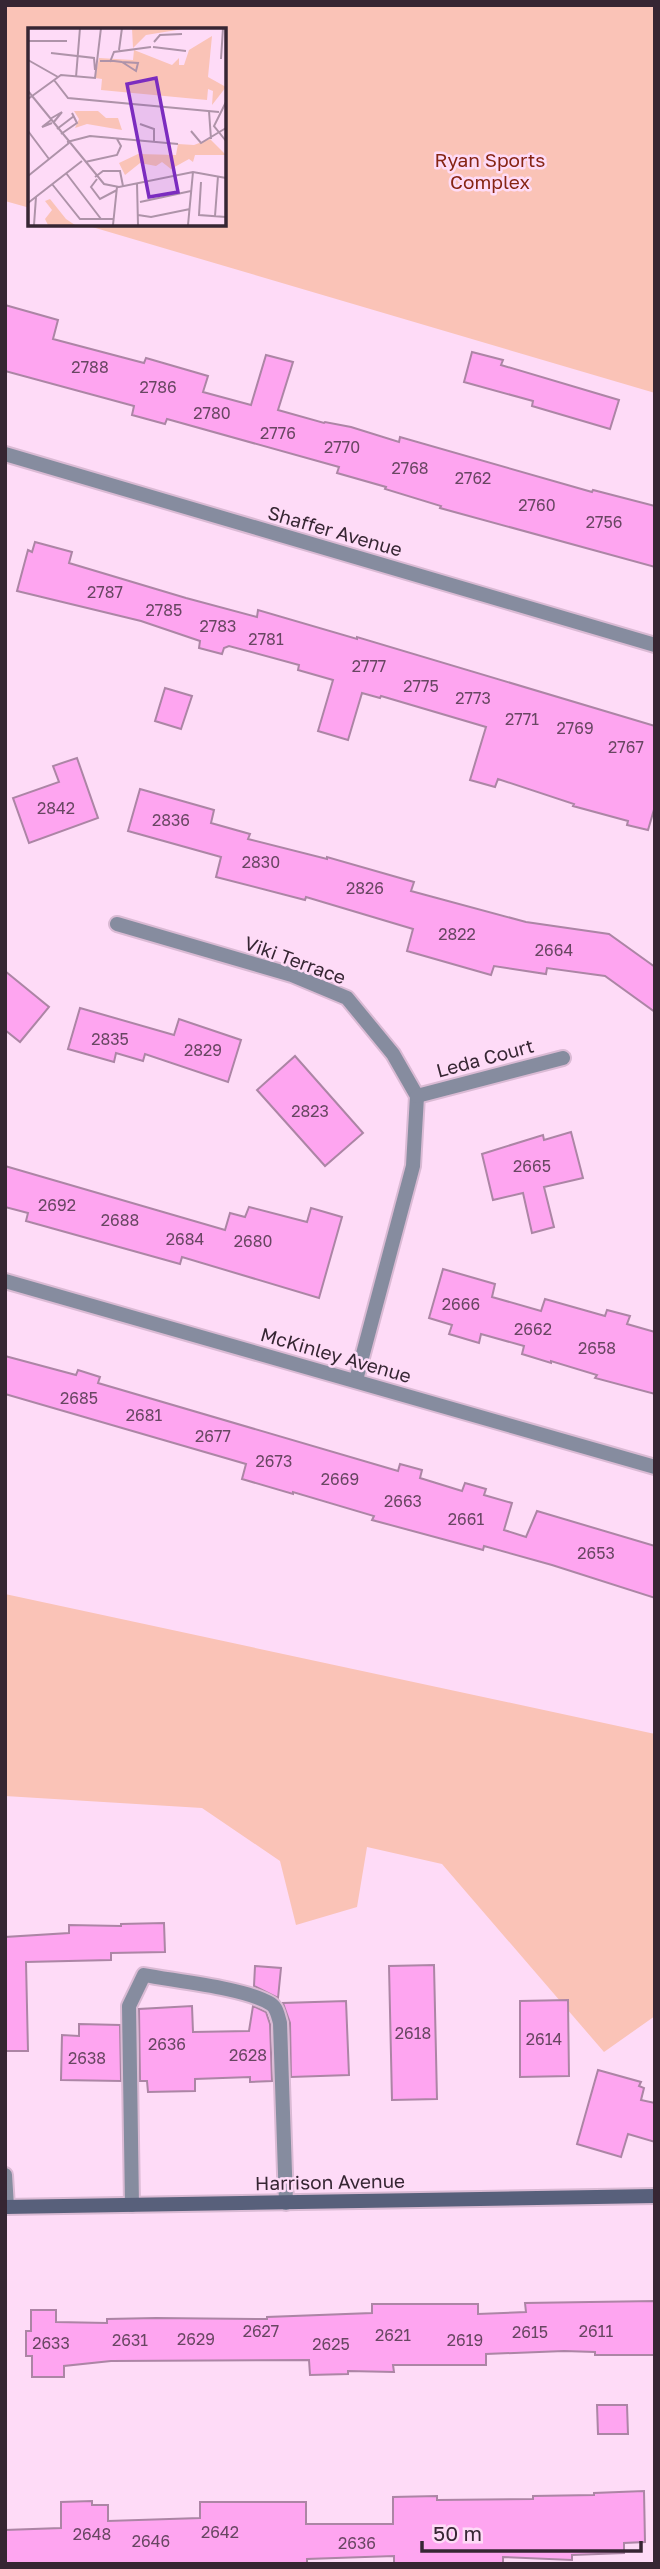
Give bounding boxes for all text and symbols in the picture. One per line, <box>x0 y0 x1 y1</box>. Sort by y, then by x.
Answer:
inset map <box>28 28 226 226</box>
park label: Ryan Sports Complex <box>435 148 545 193</box>
house number: 2788 <box>71 357 109 377</box>
house number: 2786 <box>139 377 177 397</box>
house number: 2780 <box>193 403 231 423</box>
house number: 2776 <box>260 423 296 443</box>
house number: 2770 <box>324 437 360 457</box>
house number: 2768 <box>391 458 429 478</box>
house number: 2762 <box>455 468 491 488</box>
house number: 2760 <box>518 495 556 515</box>
street label: Shaffer Avenue <box>265 500 405 561</box>
house number: 2756 <box>586 512 622 532</box>
house number: 2787 <box>87 582 123 602</box>
house number: 2785 <box>146 600 182 620</box>
house number: 2783 <box>200 616 236 636</box>
house number: 2781 <box>248 629 284 649</box>
house number: 2777 <box>352 656 386 676</box>
house number: 2775 <box>403 676 439 696</box>
house number: 2773 <box>455 688 491 708</box>
house number: 2771 <box>505 709 539 729</box>
house number: 2769 <box>556 718 594 738</box>
house number: 2767 <box>608 737 644 757</box>
house number: 2842 <box>37 798 75 818</box>
house number: 2836 <box>152 810 190 830</box>
house number: 2830 <box>242 852 280 872</box>
house number: 2826 <box>346 878 384 898</box>
house number: 2822 <box>438 924 476 944</box>
street label: Viki Terrace <box>241 931 349 989</box>
house number: 2664 <box>535 940 573 960</box>
house number: 2835 <box>91 1029 129 1049</box>
street label: Leda Court <box>434 1033 536 1082</box>
house number: 2829 <box>184 1040 222 1060</box>
house number: 2823 <box>291 1101 329 1121</box>
house number: 2665 <box>513 1156 551 1176</box>
house number: 2692 <box>38 1195 76 1215</box>
house number: 2688 <box>101 1210 139 1230</box>
house number: 2684 <box>166 1229 204 1249</box>
house number: 2680 <box>234 1231 272 1251</box>
house number: 2666 <box>442 1294 480 1314</box>
house number: 2662 <box>514 1319 552 1339</box>
street label: McKinley Avenue <box>258 1322 414 1387</box>
house number: 2658 <box>578 1338 616 1358</box>
house number: 2685 <box>60 1388 98 1408</box>
house number: 2681 <box>126 1405 162 1425</box>
house number: 2677 <box>195 1426 231 1446</box>
house number: 2673 <box>256 1451 292 1471</box>
house number: 2669 <box>321 1469 359 1489</box>
house number: 2663 <box>384 1491 422 1511</box>
house number: 2661 <box>448 1509 484 1529</box>
house number: 2653 <box>577 1543 615 1563</box>
house number: 2618 <box>395 2023 431 2043</box>
house number: 2614 <box>526 2029 562 2049</box>
house number: 2636 <box>148 2034 186 2054</box>
house number: 2628 <box>229 2045 267 2065</box>
house number: 2638 <box>68 2048 106 2068</box>
street label: Harrison Avenue <box>255 2169 405 2194</box>
house number: 2627 <box>243 2321 279 2341</box>
house number: 2611 <box>579 2321 613 2341</box>
house number: 2615 <box>512 2322 548 2342</box>
house number: 2621 <box>375 2325 411 2345</box>
house number: 2629 <box>177 2329 215 2349</box>
house number: 2631 <box>112 2330 148 2350</box>
house number: 2619 <box>447 2330 483 2350</box>
house number: 2633 <box>32 2333 70 2353</box>
house number: 2625 <box>312 2334 350 2354</box>
scale bar <box>422 2510 641 2554</box>
text: 50 m <box>433 2520 482 2546</box>
house number: 2642 <box>201 2522 239 2542</box>
house number: 2648 <box>73 2524 111 2544</box>
house number: 2646 <box>132 2531 170 2551</box>
house number: 2636 <box>338 2533 376 2553</box>

